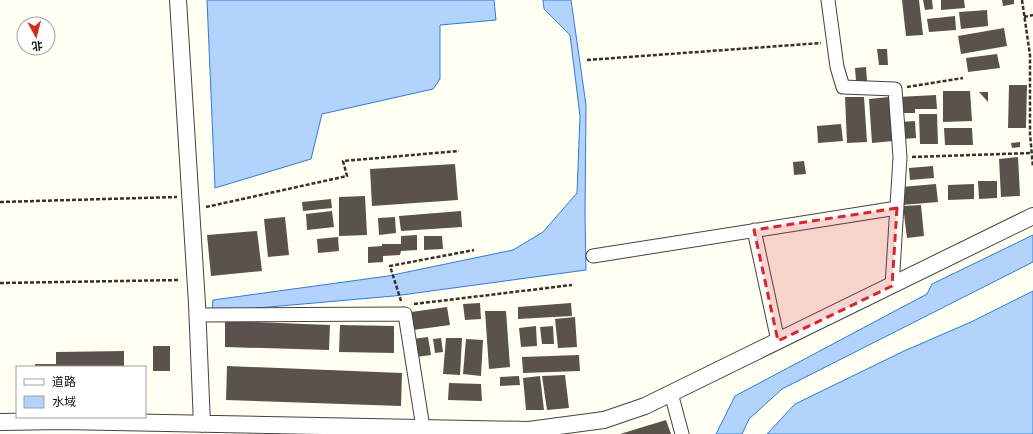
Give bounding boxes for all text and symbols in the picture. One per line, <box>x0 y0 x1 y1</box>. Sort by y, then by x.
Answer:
north arrow <box>16 16 56 56</box>
text: 北 <box>31 38 44 55</box>
legend <box>16 366 146 418</box>
text: 道路 <box>52 373 76 390</box>
text: 水域 <box>52 393 76 410</box>

